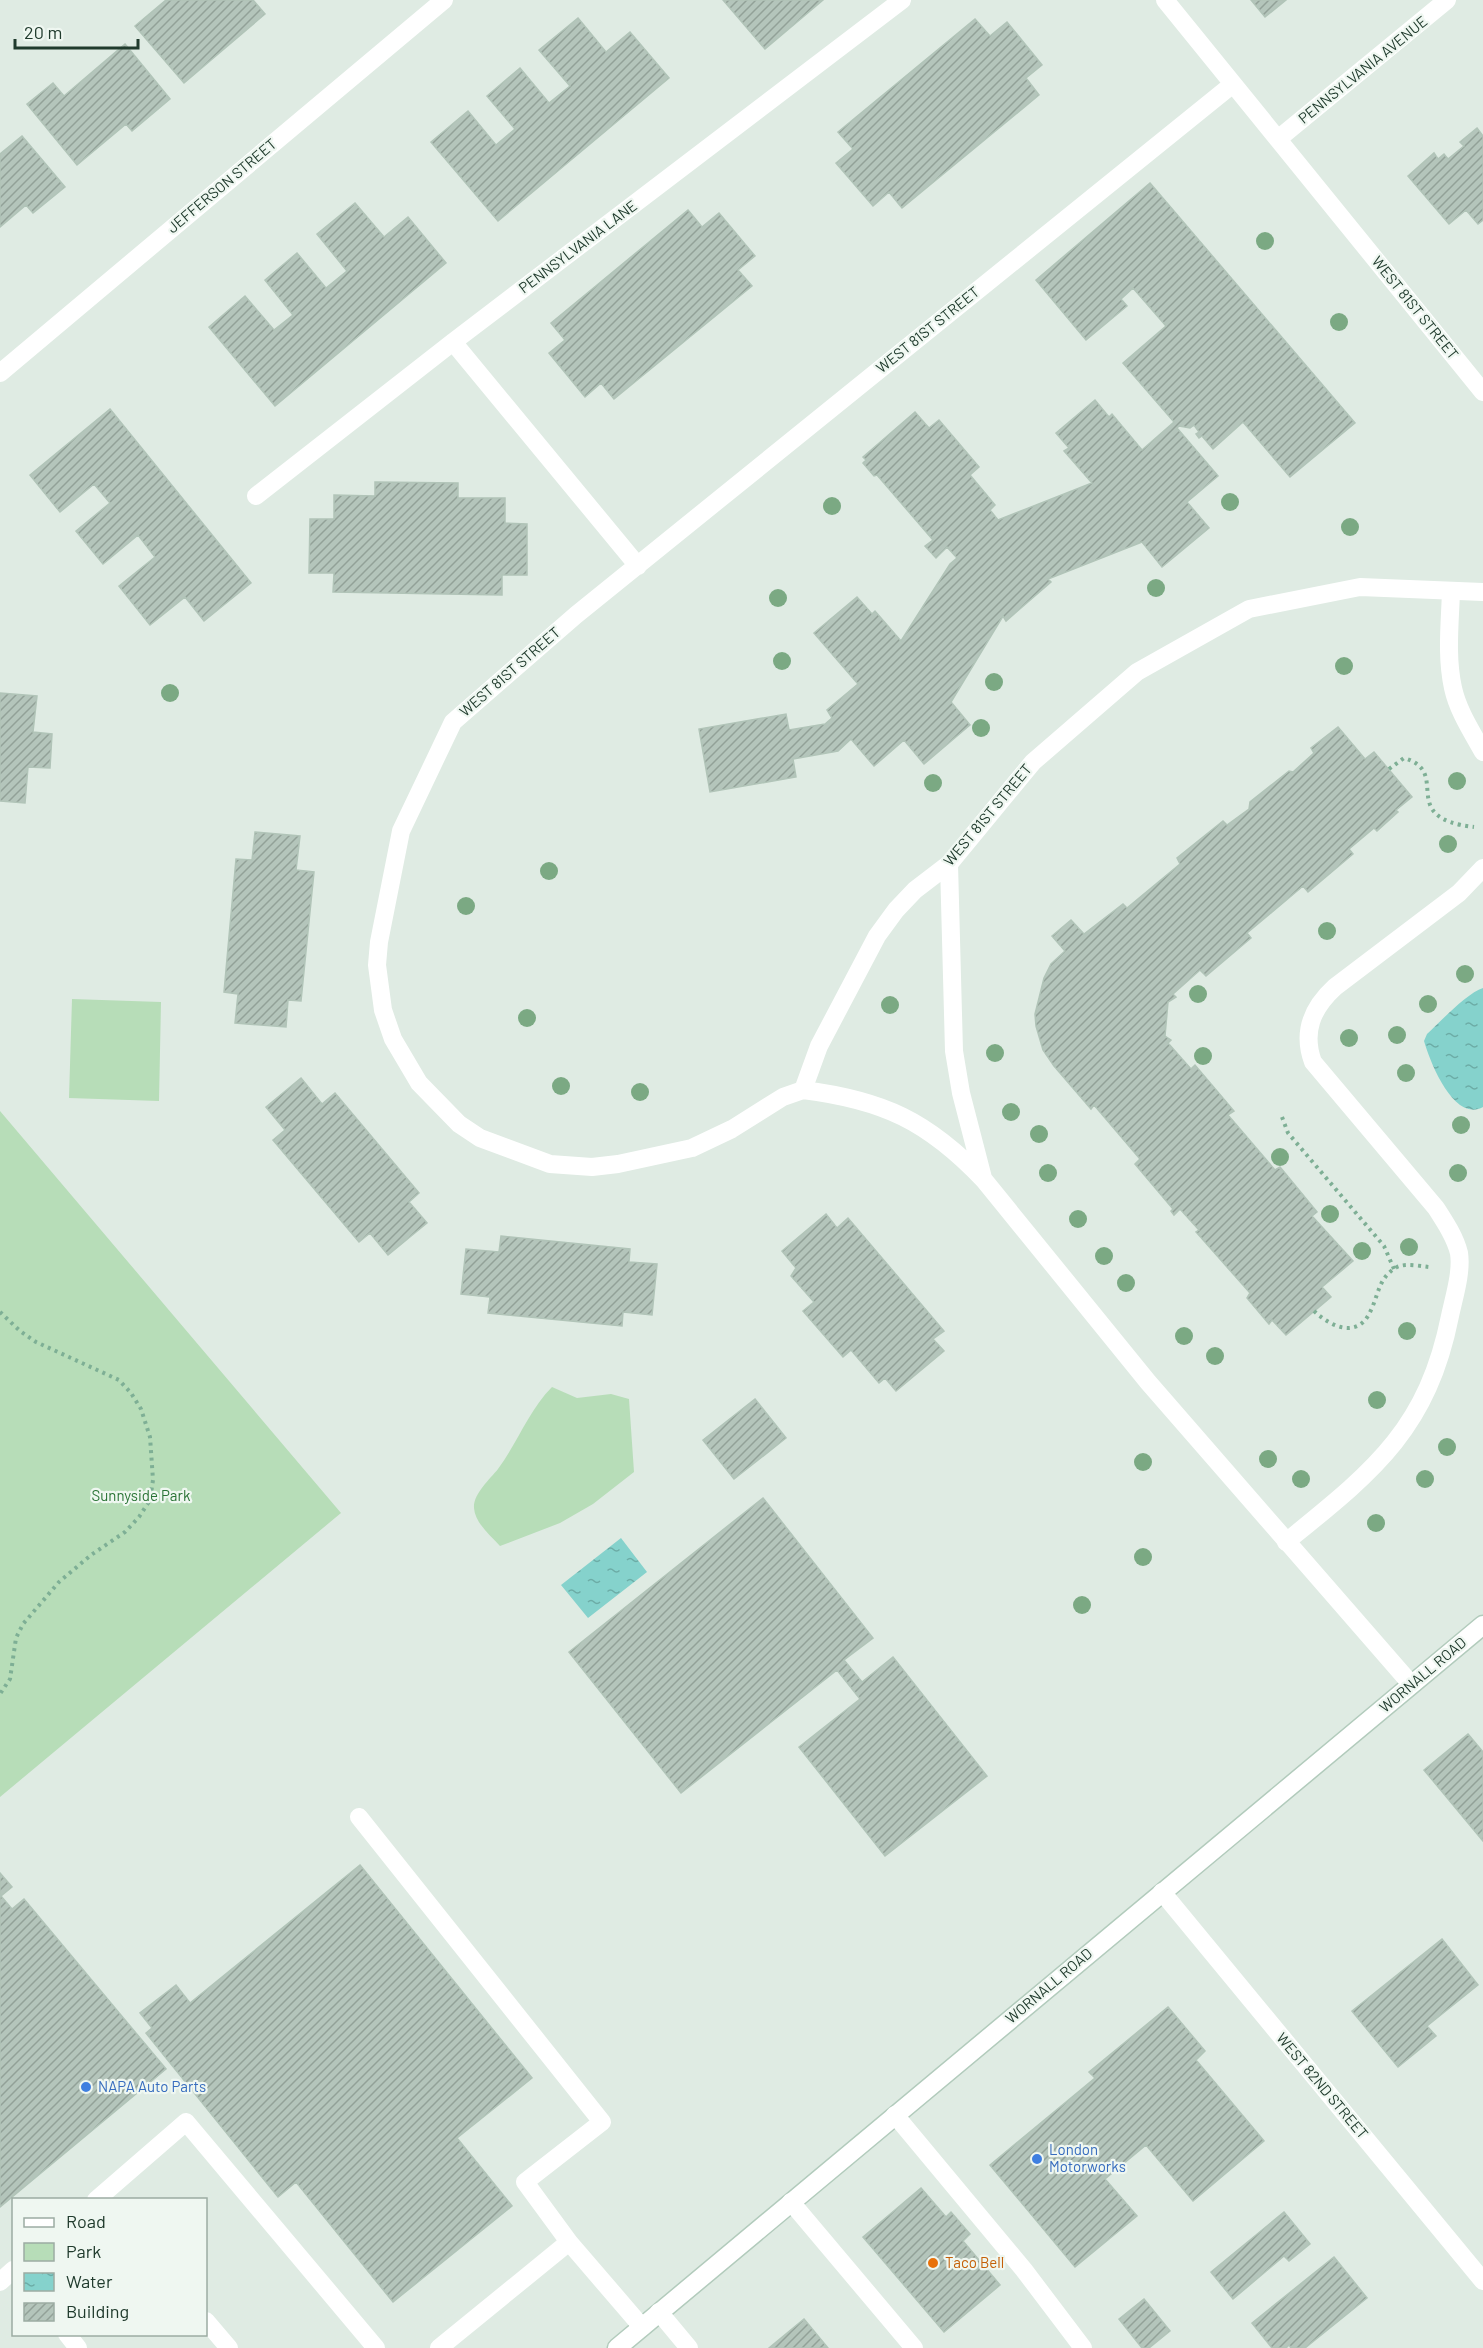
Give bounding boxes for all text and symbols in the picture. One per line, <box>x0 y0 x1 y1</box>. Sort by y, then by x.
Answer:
scale bar <box>15 12 138 50</box>
street label: PENNSYLVANIA AVENUE <box>1294 12 1431 127</box>
text: 20 m <box>24 21 62 43</box>
street label: JEFFERSON STREET <box>163 134 280 236</box>
street label: PENNSYLVANIA LANE <box>515 196 640 296</box>
street label: WEST 81ST STREET <box>1369 252 1463 363</box>
street label: WEST 81ST STREET <box>872 282 983 376</box>
street label: WEST 81ST STREET <box>455 623 563 720</box>
street label: WEST 81ST STREET <box>939 760 1035 869</box>
park label: Sunnyside Park <box>92 1486 191 1504</box>
street label: WORNALL ROAD <box>1375 1633 1469 1716</box>
street label: WORNALL ROAD <box>1001 1944 1095 2027</box>
street label: WEST 82ND STREET <box>1273 2029 1372 2142</box>
place label: NAPA Auto Parts <box>98 2077 206 2095</box>
marker: NAPA Auto Parts <box>79 2080 93 2094</box>
place label: London Motorworks <box>1049 2140 1126 2175</box>
marker: London Motorworks <box>1030 2152 1044 2166</box>
legend <box>12 2198 207 2336</box>
text: Road <box>66 2210 106 2232</box>
text: Park <box>66 2240 101 2262</box>
place label: Taco Bell <box>945 2253 1004 2271</box>
marker: Taco Bell <box>926 2256 940 2270</box>
text: Water <box>66 2270 113 2292</box>
text: Building <box>66 2300 129 2322</box>

